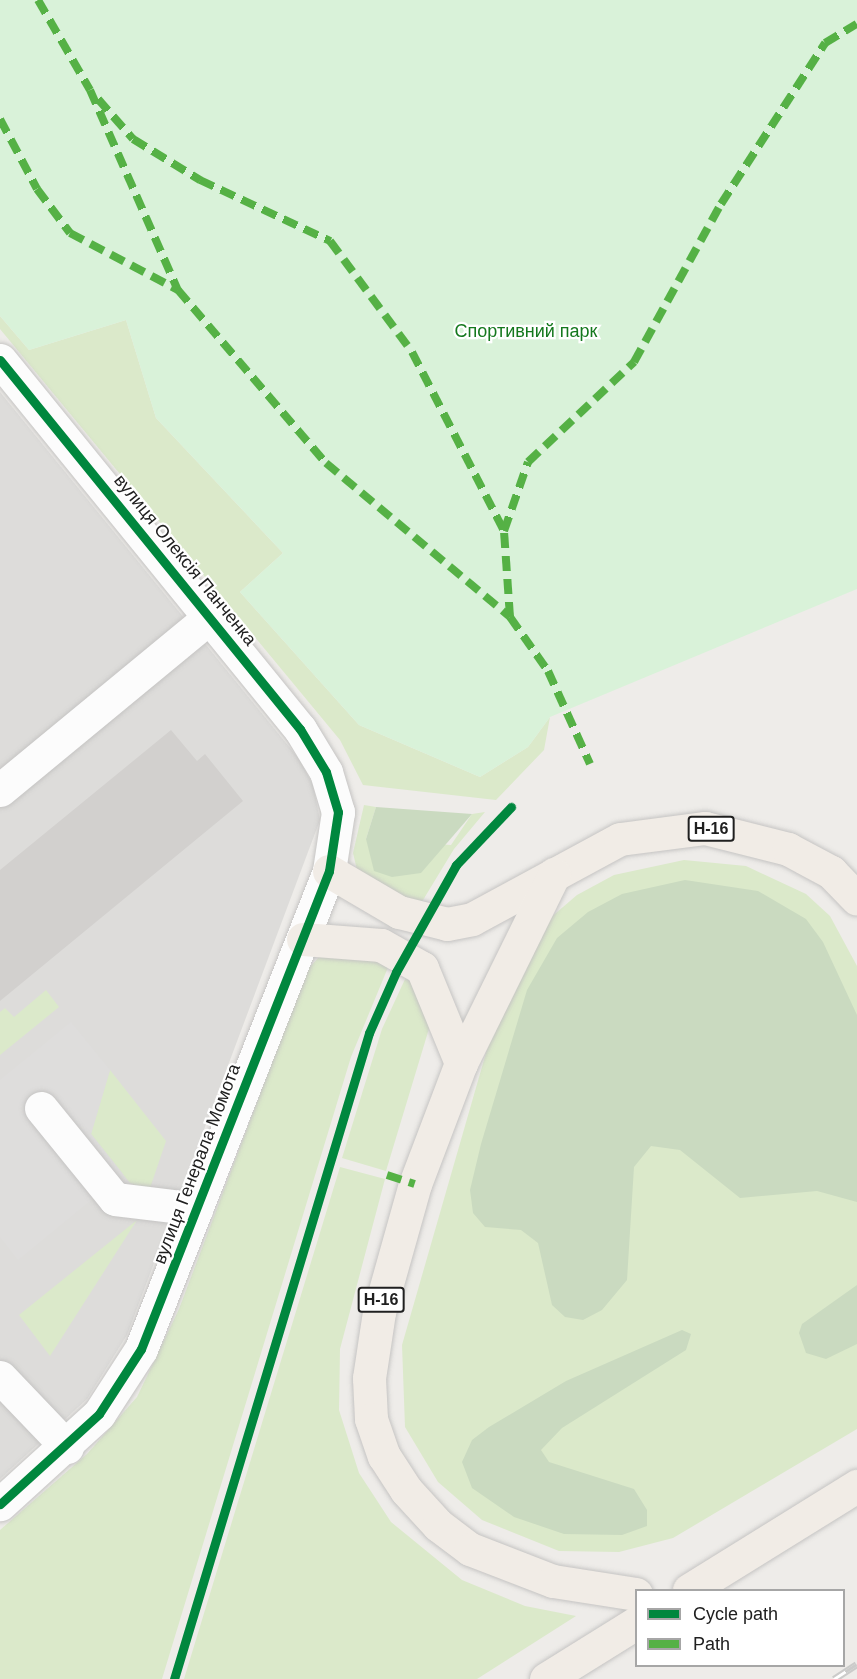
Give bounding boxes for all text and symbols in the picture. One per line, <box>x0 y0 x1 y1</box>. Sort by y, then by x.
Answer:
park label: Спортивний парк <box>455 320 597 342</box>
street label: вулиця Олексія Панченка <box>109 470 261 650</box>
road number: Н-16 <box>687 816 735 842</box>
street label: вулиця Генерала Момота <box>149 1061 245 1267</box>
road number: Н-16 <box>357 1287 405 1313</box>
legend <box>635 1589 845 1667</box>
text: Cycle path <box>693 1604 778 1624</box>
text: Path <box>693 1634 730 1654</box>

